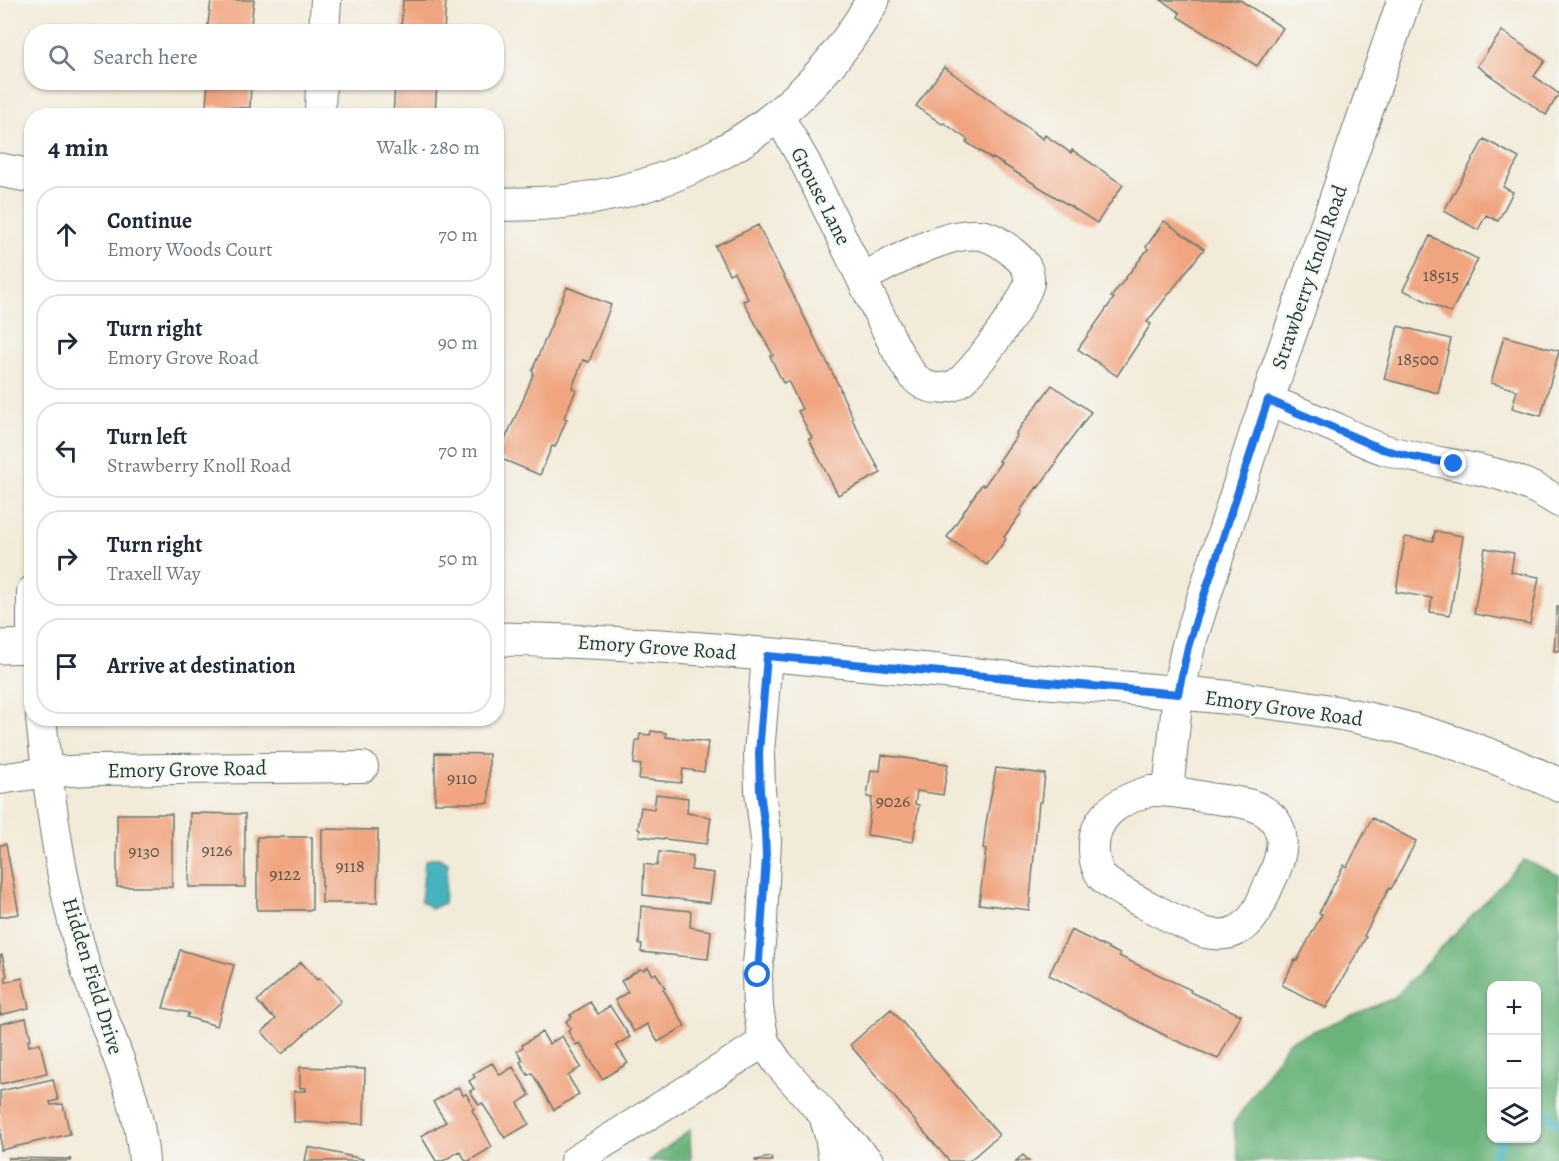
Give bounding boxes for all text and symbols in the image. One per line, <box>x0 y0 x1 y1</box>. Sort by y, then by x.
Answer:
search box <box>24 24 504 90</box>
icon: search <box>45 41 78 74</box>
text: Search here <box>93 42 198 72</box>
text: 4 min <box>48 130 109 165</box>
text: Walk · 280 m <box>376 134 480 161</box>
street label: Grouse Lane <box>784 142 858 250</box>
street label: Strawberry Knoll Road <box>1264 180 1354 373</box>
text: Continue <box>107 206 192 236</box>
icon: ahead <box>50 218 83 251</box>
text: 70 m <box>438 221 478 248</box>
text: Emory Woods Court <box>107 236 273 263</box>
house number: 18515 <box>1423 263 1459 287</box>
text: Turn right <box>107 314 203 344</box>
icon: right <box>50 326 83 359</box>
text: 90 m <box>438 329 478 356</box>
text: Emory Grove Road <box>107 344 259 371</box>
house number: 18500 <box>1397 347 1439 371</box>
text: Turn left <box>107 422 187 452</box>
icon: left <box>50 434 83 467</box>
text: 70 m <box>438 437 478 464</box>
route end <box>1440 450 1466 476</box>
text: Strawberry Knoll Road <box>107 452 291 479</box>
text: Turn right <box>107 530 203 560</box>
icon: right <box>50 542 83 575</box>
text: 50 m <box>438 545 478 572</box>
text: Traxell Way <box>107 560 201 587</box>
street label: Emory Grove Road <box>576 627 738 667</box>
icon: arrive <box>50 650 83 683</box>
text: Arrive at destination <box>107 651 296 681</box>
street label: Emory Grove Road <box>1203 683 1366 733</box>
street label: Emory Grove Road <box>107 754 268 784</box>
house number: 9110 <box>447 766 477 790</box>
house number: 9026 <box>876 789 910 813</box>
house number: 9126 <box>201 838 233 862</box>
house number: 9130 <box>128 839 160 863</box>
house number: 9118 <box>335 854 365 878</box>
house number: 9122 <box>269 862 301 886</box>
street label: Hidden Field Drive <box>56 894 130 1058</box>
route start <box>744 961 770 987</box>
map controls <box>1487 981 1541 1143</box>
button: + <box>1487 981 1541 1035</box>
button: − <box>1487 1035 1541 1089</box>
button: layers <box>1487 1089 1541 1143</box>

